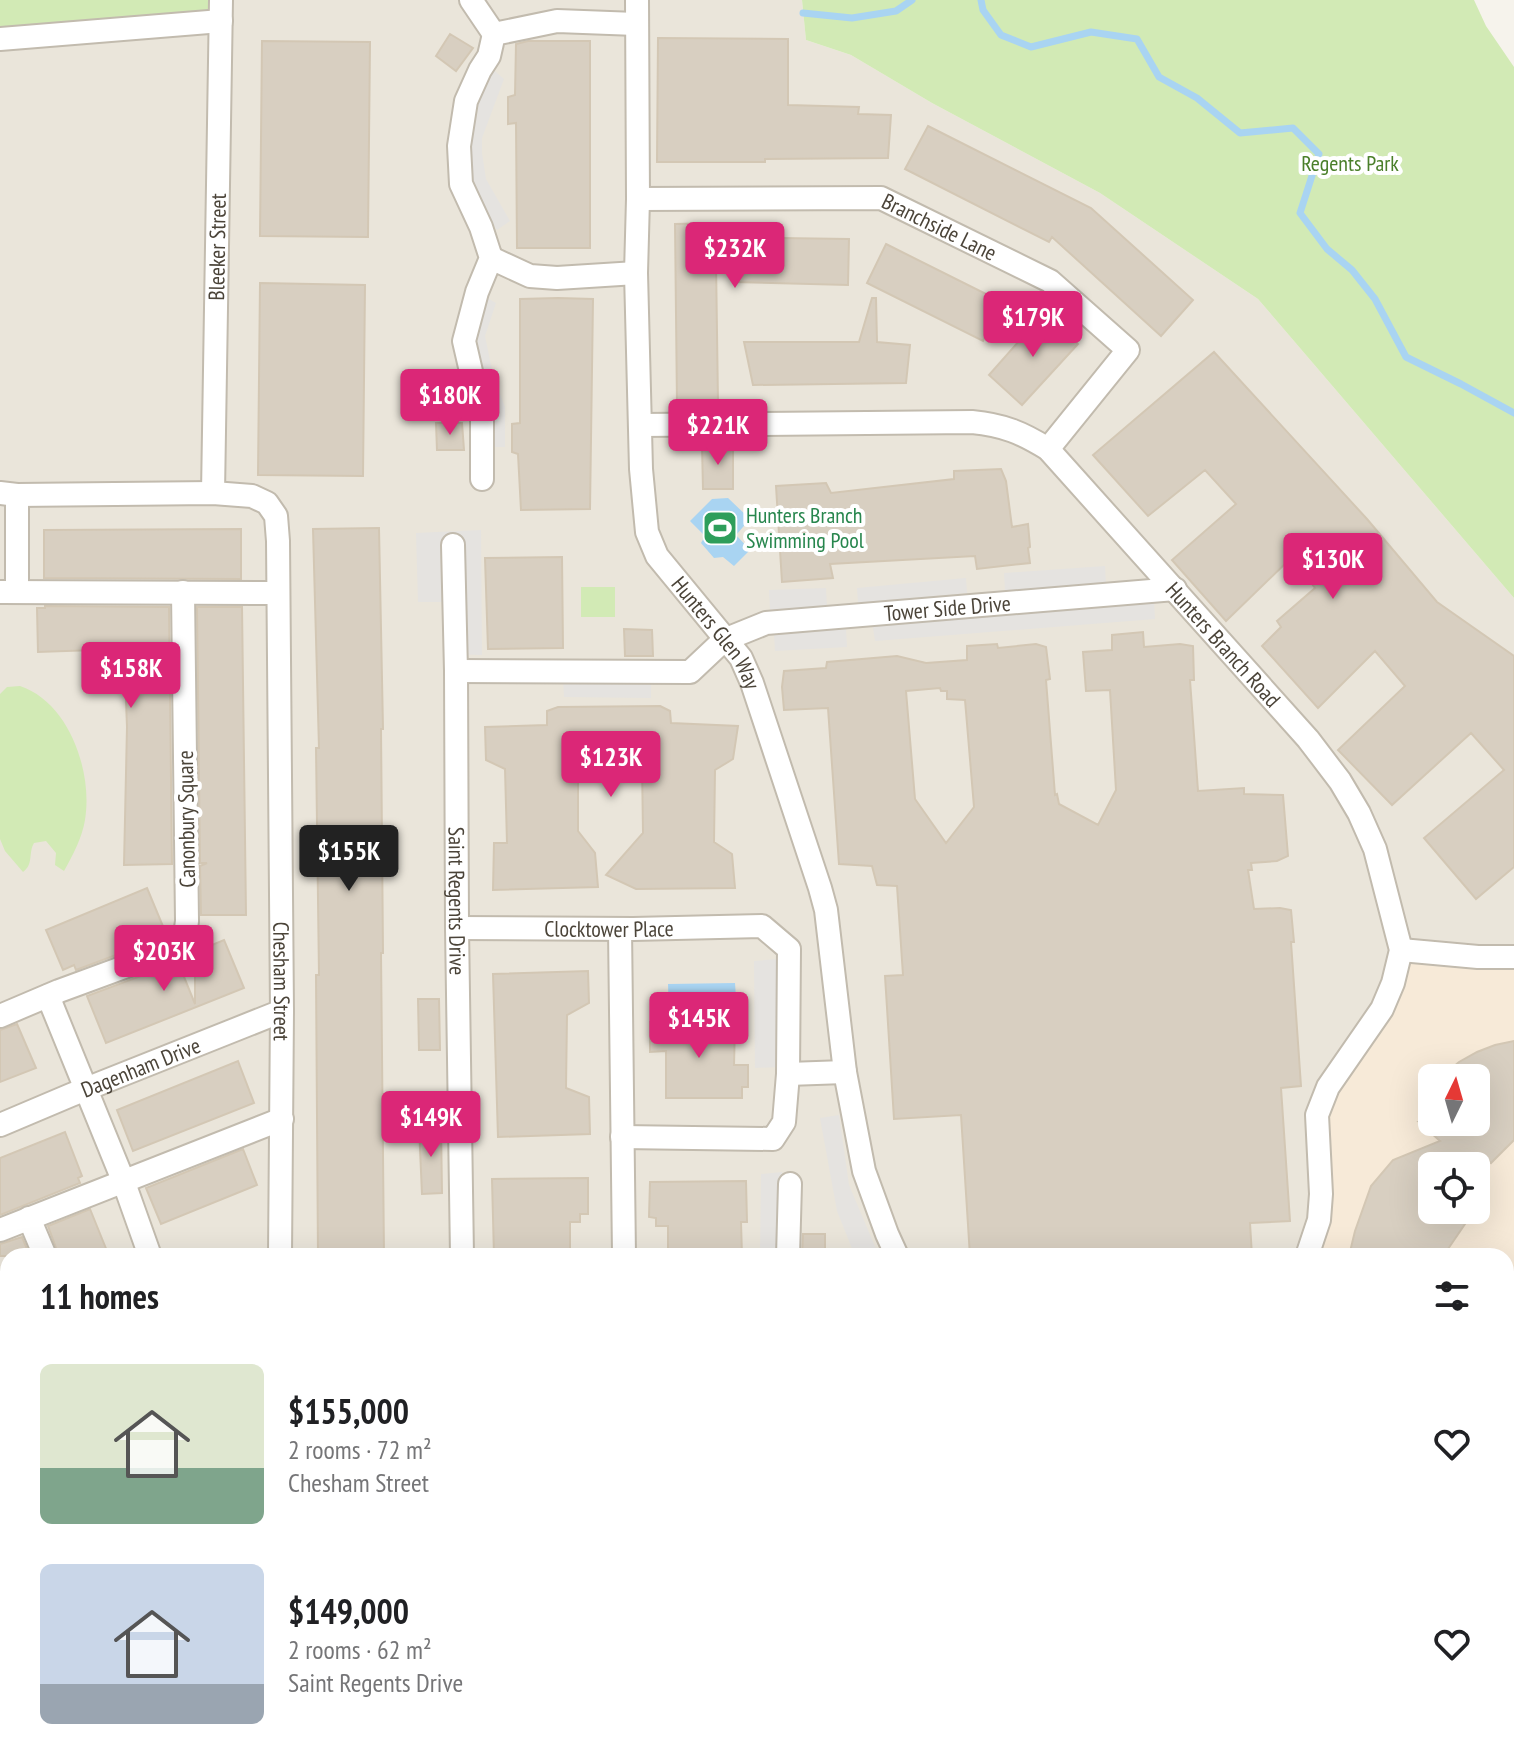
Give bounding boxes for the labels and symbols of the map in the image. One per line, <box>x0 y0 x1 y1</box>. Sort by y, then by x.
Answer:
park label: Regents Park <box>1301 149 1399 177</box>
street label: Branchside Lane <box>877 187 1001 267</box>
street label: Bleeker Street <box>202 193 232 301</box>
pin: $232K <box>679 222 791 290</box>
pin: $179K <box>977 291 1089 359</box>
pin: $180K <box>394 369 506 437</box>
pin: $221K <box>662 399 774 467</box>
place label: Hunters Branch Swimming Pool <box>746 501 865 554</box>
sports icon: Hunters Branch Swimming Pool <box>701 509 739 547</box>
pin: $130K <box>1277 533 1389 601</box>
street label: Hunters Glen Way <box>666 571 767 693</box>
street label: Hunters Branch Road <box>1160 576 1287 713</box>
street label: Tower Side Drive <box>883 589 1012 627</box>
pin: $158K <box>75 642 187 710</box>
pin: $123K <box>555 731 667 799</box>
street label: Canonbury Square <box>171 750 201 888</box>
pin: $155K <box>293 825 405 893</box>
street label: Saint Regents Drive <box>443 827 472 975</box>
street label: Clocktower Place <box>544 914 674 943</box>
street label: Chesham Street <box>267 921 296 1041</box>
pin: $203K <box>108 925 220 993</box>
pin: $145K <box>643 992 755 1060</box>
street label: Dagenham Drive <box>77 1031 204 1104</box>
north arrow <box>1418 1064 1490 1136</box>
pin: $149K <box>375 1091 487 1159</box>

